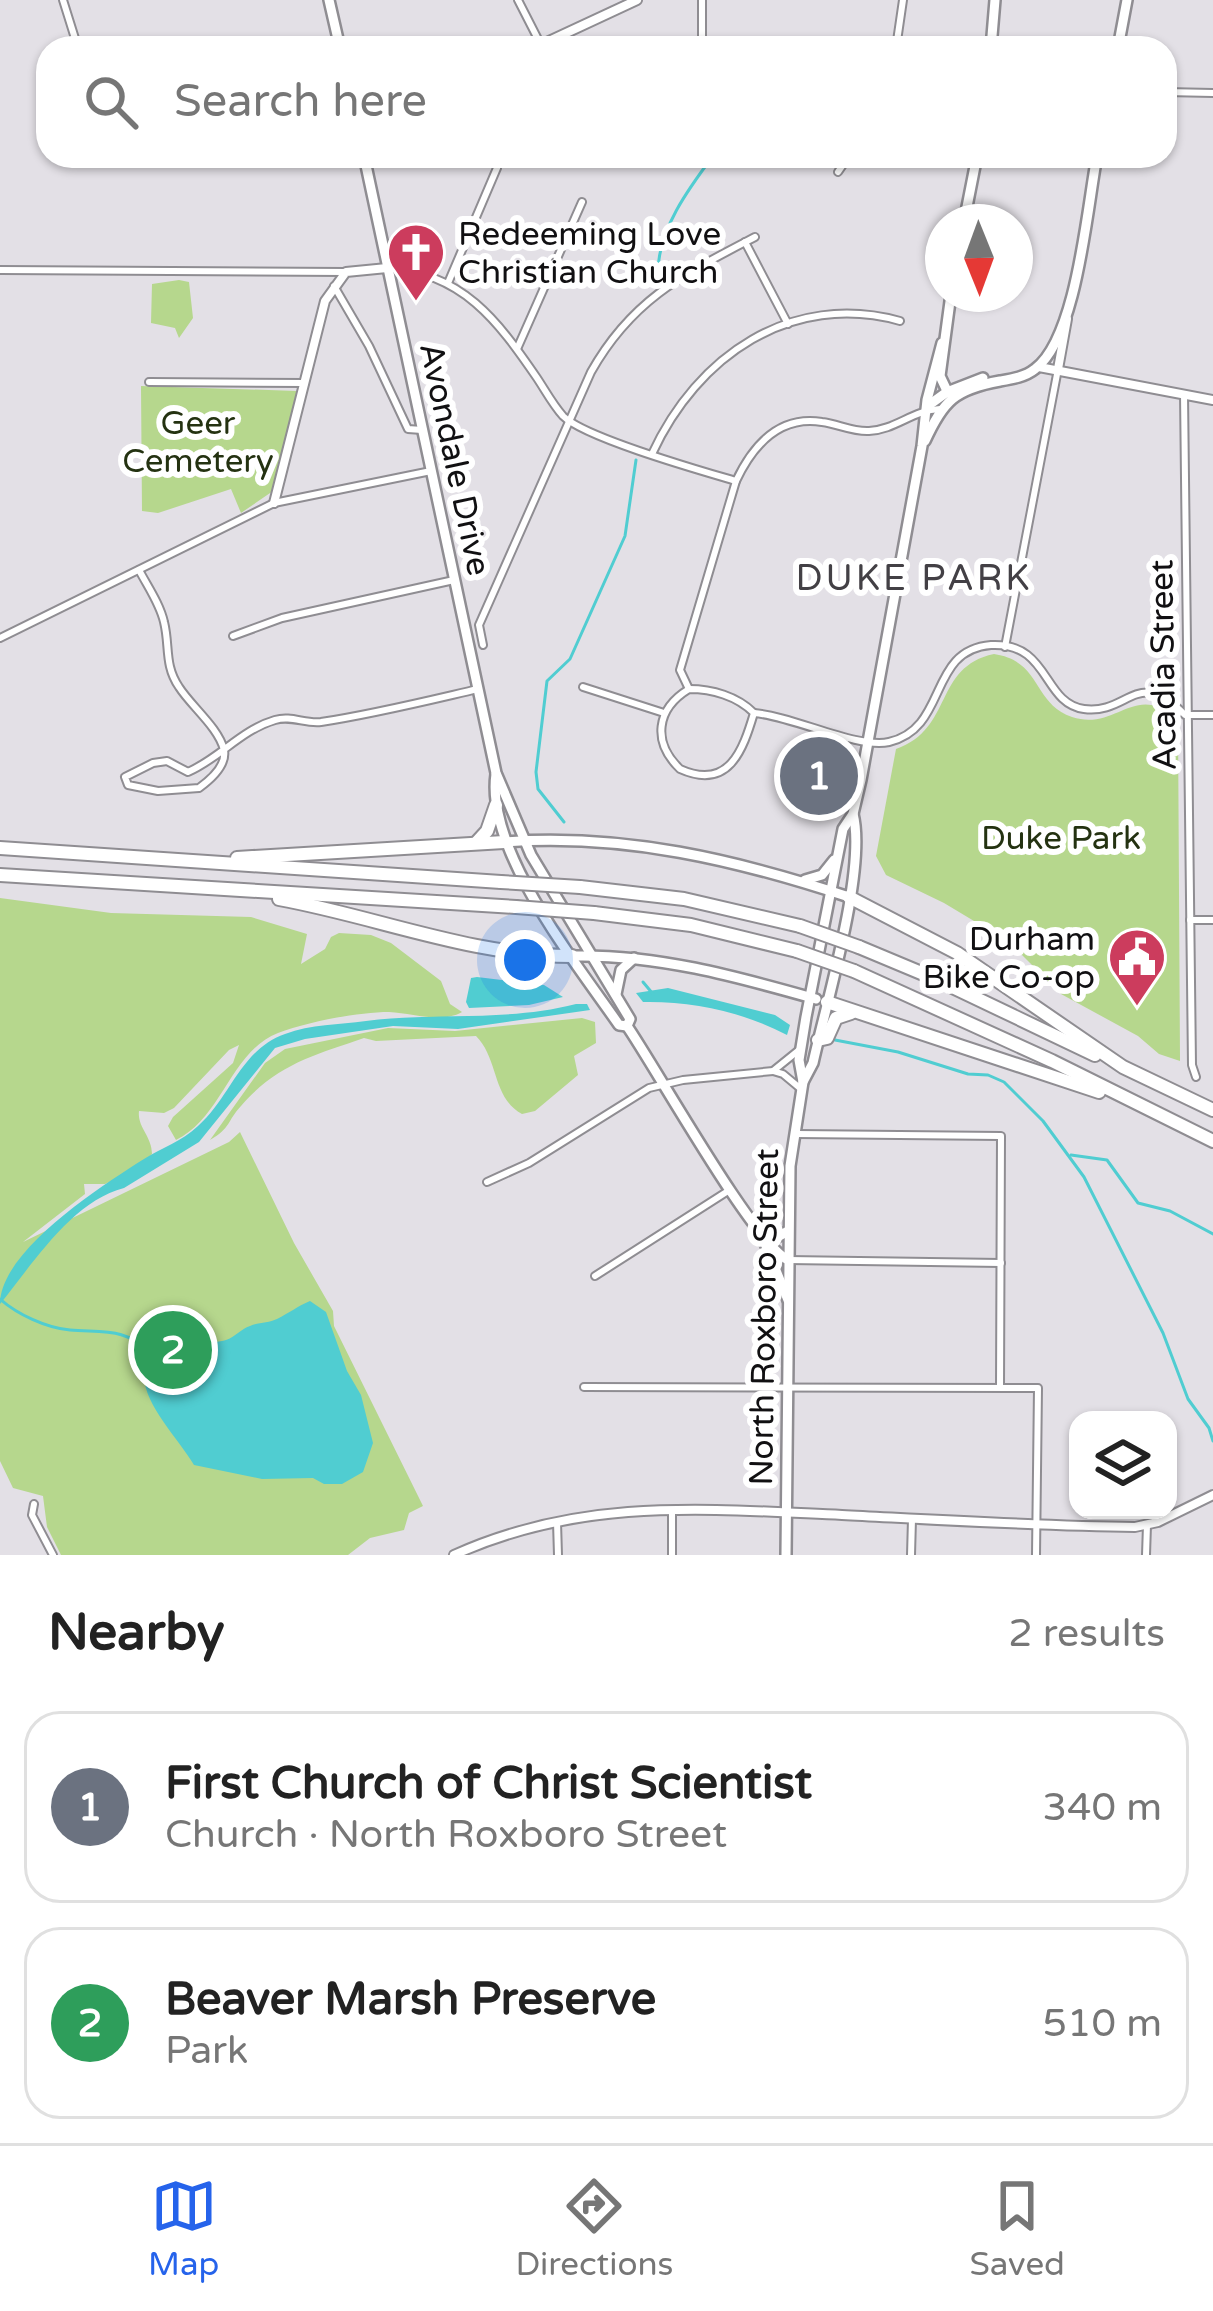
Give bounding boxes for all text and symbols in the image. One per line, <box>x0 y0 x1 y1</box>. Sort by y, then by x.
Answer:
search box <box>36 36 1177 168</box>
icon: search <box>78 69 144 135</box>
text: Search here <box>174 75 427 129</box>
north arrow <box>925 204 1033 312</box>
place label: Redeeming Love Christian Church <box>458 215 721 292</box>
church icon: Redeeming Love Christian Church <box>385 221 447 303</box>
street label: Avondale Drive <box>411 339 498 579</box>
park label: Geer Cemetery <box>122 404 274 481</box>
district label: DUKE PARK <box>796 557 1033 600</box>
street label: Acadia Street <box>1142 559 1185 771</box>
pin: 1 <box>780 731 858 821</box>
park label: Duke Park <box>981 819 1141 858</box>
place label: Durham Bike Co-op <box>922 920 1095 997</box>
public building icon: Durham Bike Co-op <box>1106 926 1168 1008</box>
your location <box>495 930 555 990</box>
street label: North Roxboro Street <box>742 1148 787 1486</box>
pin: 2 <box>134 1305 212 1395</box>
map controls <box>1069 1411 1177 1519</box>
button: layers <box>1069 1411 1177 1519</box>
text: Nearby <box>48 1602 225 1664</box>
text: 2 results <box>1008 1610 1165 1657</box>
text: First Church of Christ Scientist <box>165 1757 812 1811</box>
text: 1 <box>78 1784 102 1831</box>
text: 340 m <box>1043 1784 1162 1831</box>
text: Church · North Roxboro Street <box>165 1811 727 1858</box>
text: Beaver Marsh Preserve <box>165 1973 656 2027</box>
text: 2 <box>78 2000 102 2047</box>
text: 510 m <box>1043 2000 1162 2047</box>
text: Park <box>165 2027 248 2074</box>
tab: Map <box>148 2173 219 2284</box>
tab: Directions <box>515 2173 673 2284</box>
tab: Saved <box>970 2173 1065 2284</box>

